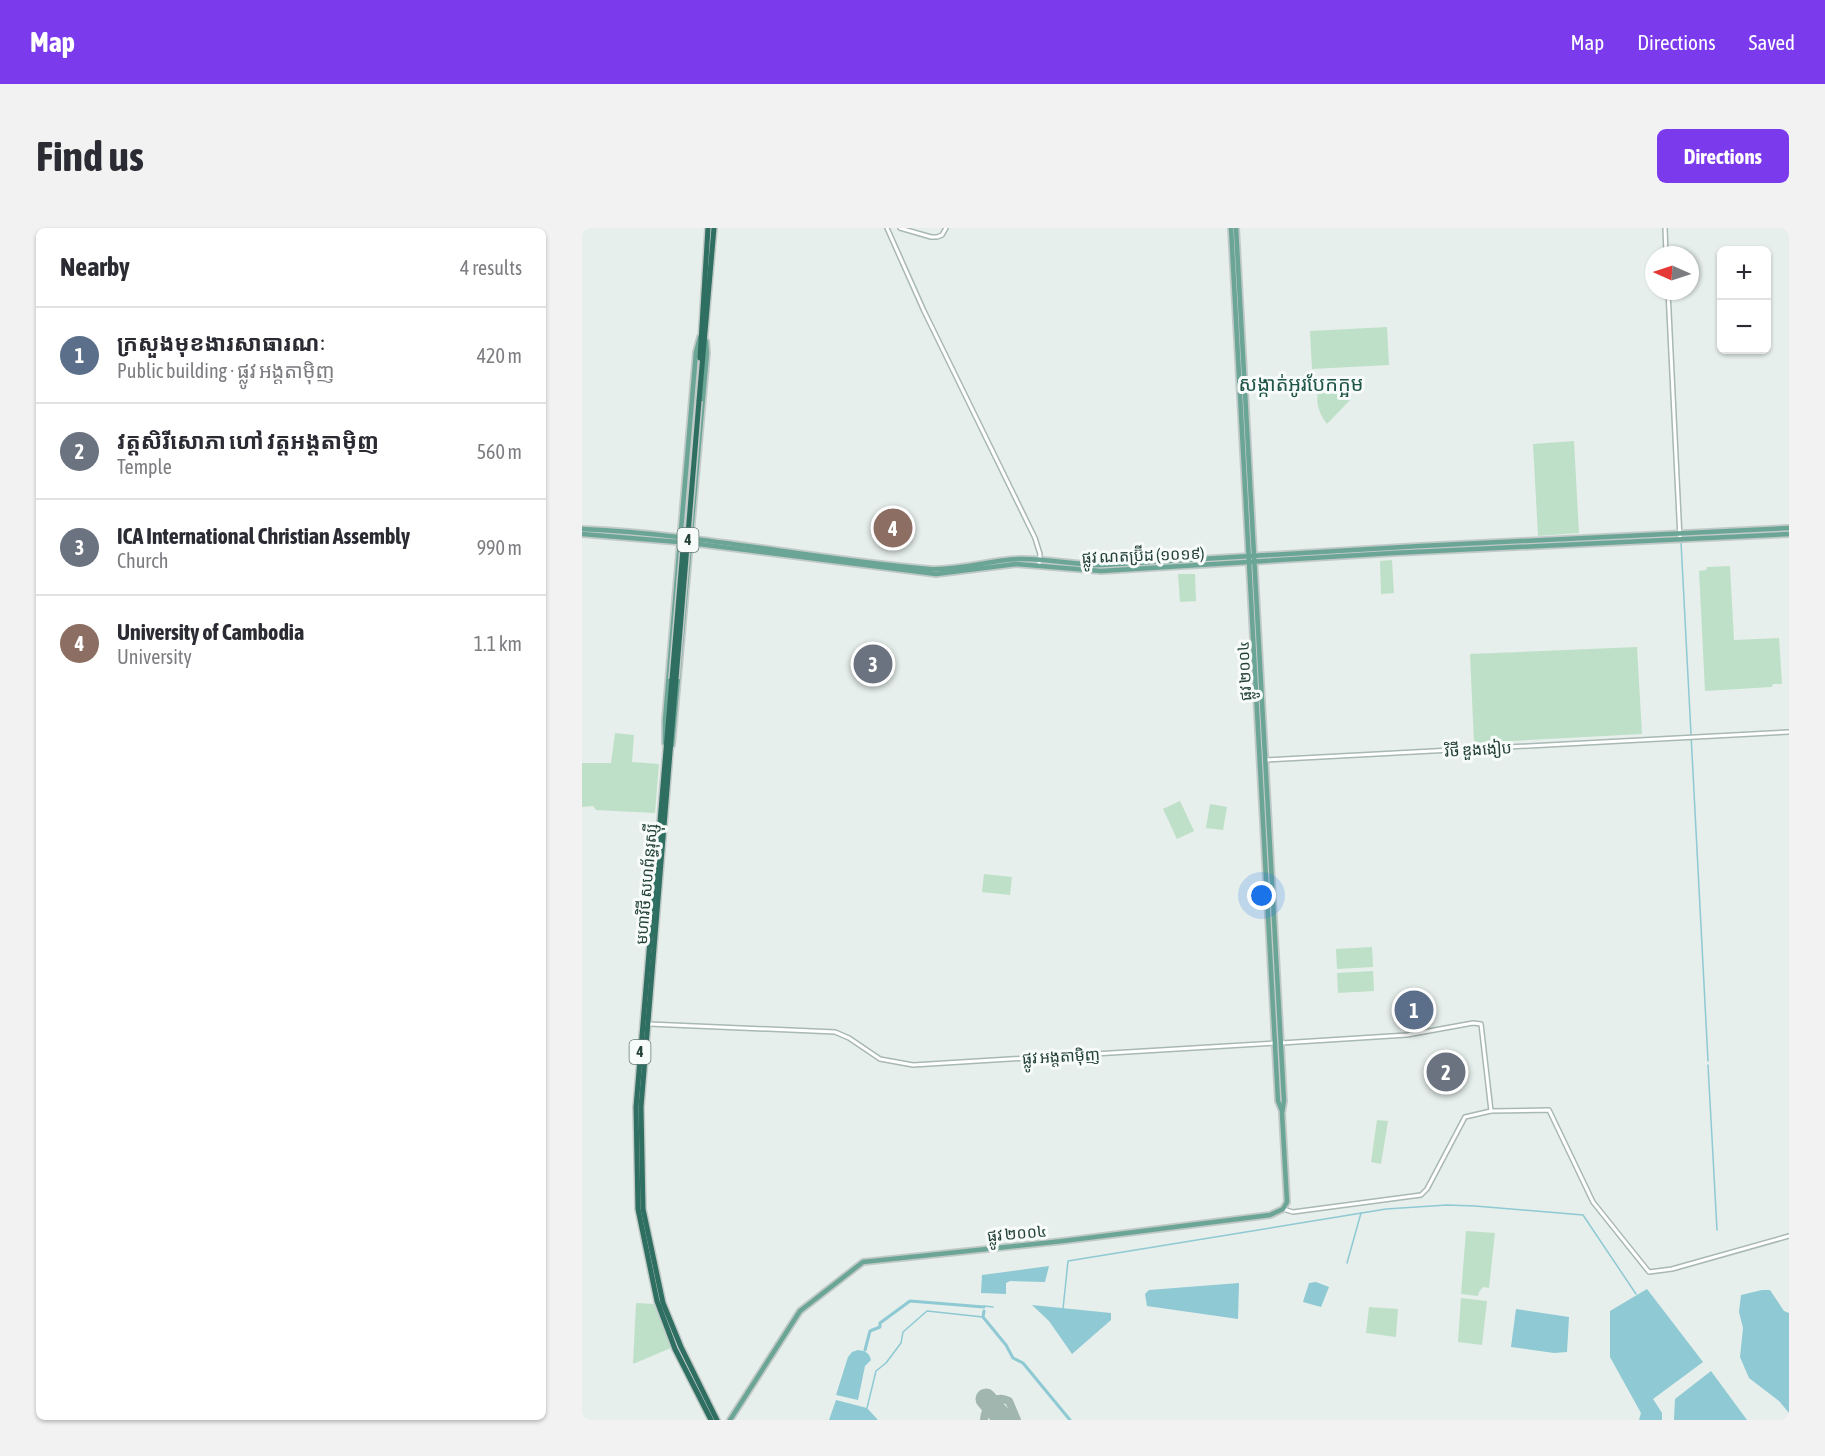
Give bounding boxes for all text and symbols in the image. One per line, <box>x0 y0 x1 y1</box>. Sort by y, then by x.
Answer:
text: Map <box>30 26 75 58</box>
text: Map <box>1570 30 1604 54</box>
text: Directions <box>1637 30 1716 54</box>
text: Saved <box>1749 30 1795 54</box>
button: Directions <box>1657 129 1789 183</box>
text: Find us <box>36 132 144 180</box>
north arrow <box>1645 246 1699 300</box>
map controls <box>1717 246 1771 354</box>
button: + <box>1717 246 1771 300</box>
text: Nearby <box>60 252 130 282</box>
text: 4 results <box>460 256 522 279</box>
button: − <box>1717 300 1771 354</box>
text: ក្រសួងមុខងារសាធារណៈ <box>117 330 326 356</box>
text: 1 <box>75 344 84 367</box>
text: 420 m <box>477 344 522 367</box>
text: Public building · ផ្លូវ អង្តតាម៉ិញ <box>117 359 335 382</box>
district label: សង្កាត់អូរបែកក្អម <box>1239 372 1363 398</box>
text: វត្តសិរីសោភា ហៅ វត្តអង្តតាម៉ិញ <box>117 428 379 454</box>
text: 2 <box>75 440 84 463</box>
text: 560 m <box>477 440 522 463</box>
text: Temple <box>117 455 172 478</box>
pin: 4 <box>874 506 912 550</box>
text: ICA International Christian Assembly <box>117 523 410 549</box>
road number: 4 <box>678 528 698 552</box>
text: 3 <box>75 536 84 559</box>
text: 990 m <box>477 536 522 559</box>
street label: ផ្លូវ ណតប្រ៊ីដ (១០១៩) <box>1081 541 1205 572</box>
text: Church <box>117 549 168 572</box>
text: University of Cambodia <box>117 619 304 645</box>
text: 4 <box>75 632 84 655</box>
text: 1.1 km <box>474 632 522 655</box>
street label: ផ្លូវ ២០០៤ <box>1233 640 1260 701</box>
pin: 3 <box>854 642 892 686</box>
text: University <box>117 645 192 668</box>
street label: វិថី ឌួងងៀប <box>1443 737 1512 761</box>
street label: មហាវិថី សហព័ន្ធរុស្ស៊ី <box>630 822 666 946</box>
your location <box>1247 881 1276 910</box>
pin: 1 <box>1394 988 1434 1032</box>
road number: 4 <box>630 1040 650 1064</box>
street label: ផ្លូវ អង្តតាម៉ិញ <box>1022 1045 1101 1073</box>
pin: 2 <box>1426 1050 1466 1094</box>
street label: ផ្លូវ ២០០៤ <box>986 1221 1048 1250</box>

